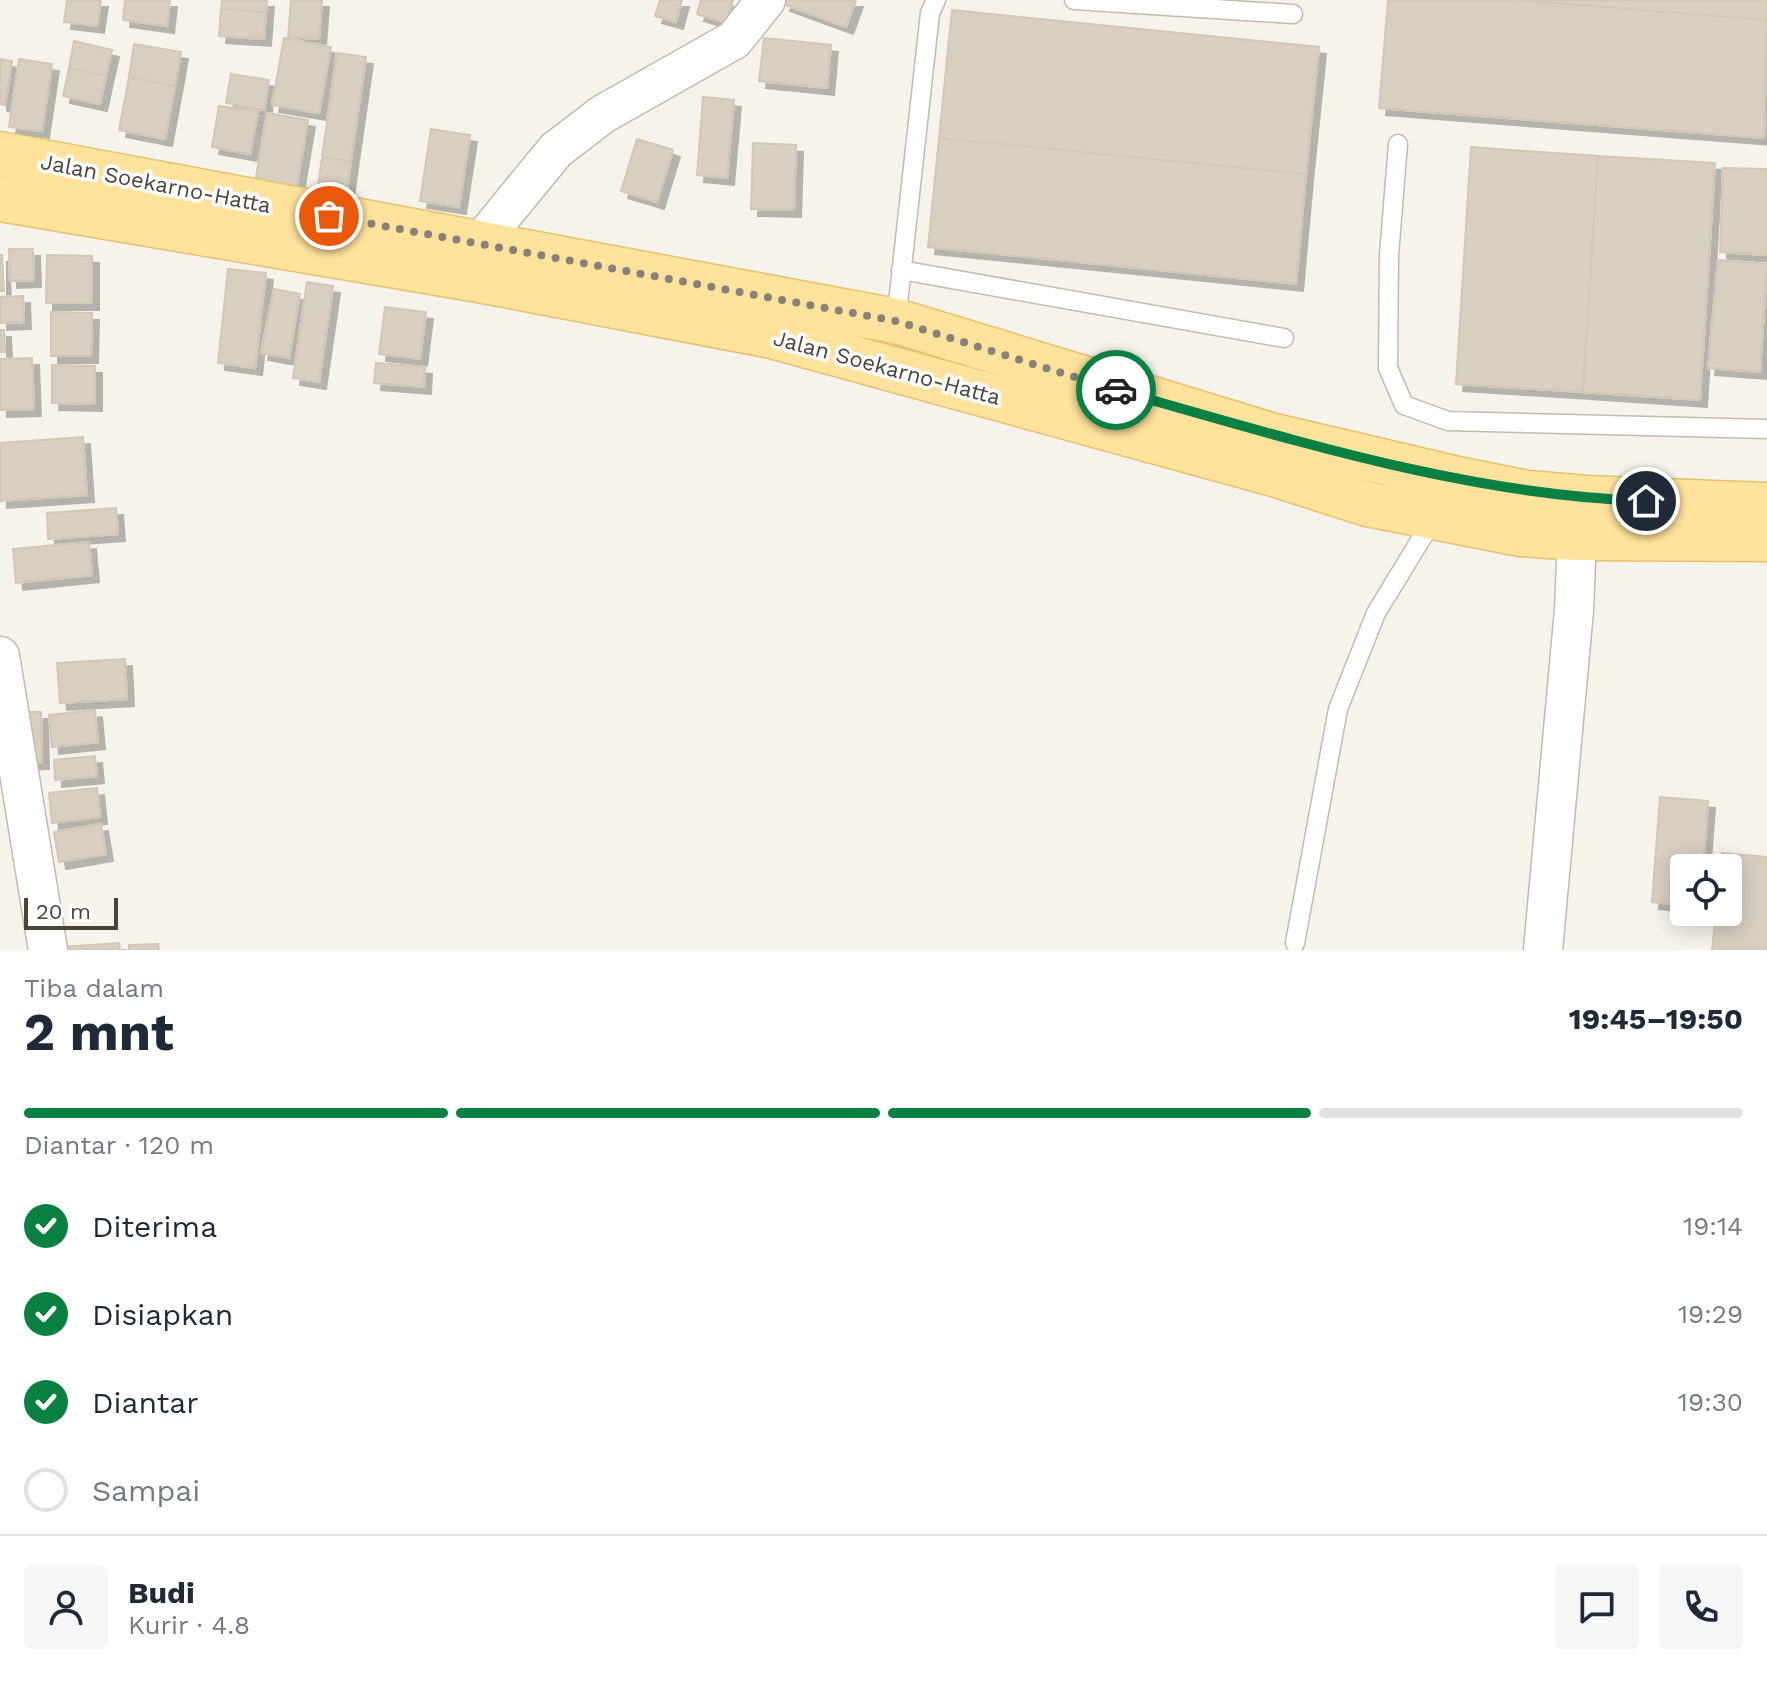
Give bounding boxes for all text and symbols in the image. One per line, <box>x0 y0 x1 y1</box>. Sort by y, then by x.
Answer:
street label: Jalan Soekarno-Hatta <box>39 149 273 218</box>
pin <box>295 182 363 250</box>
icon: bag <box>307 194 351 238</box>
street label: Jalan Soekarno-Hatta <box>771 325 1003 410</box>
courier <box>1076 350 1156 430</box>
icon: car <box>1094 368 1138 412</box>
pin <box>1612 467 1680 535</box>
icon: home <box>1624 479 1668 523</box>
map controls <box>1670 854 1742 926</box>
button: locate <box>1670 854 1742 926</box>
scale bar <box>24 894 118 930</box>
text: 20 m <box>36 899 91 924</box>
text: Tiba dalam <box>24 973 164 1003</box>
text: 19:45–19:50 <box>1569 1001 1743 1036</box>
text: 2 mnt <box>24 1002 174 1063</box>
text: Diantar · 120 m <box>24 1130 214 1160</box>
icon: check <box>24 1204 68 1248</box>
text: Diterima <box>92 1209 217 1244</box>
text: 19:14 <box>1683 1211 1743 1241</box>
icon: check <box>24 1292 68 1336</box>
text: Disiapkan <box>92 1297 233 1332</box>
text: 19:29 <box>1678 1299 1743 1329</box>
icon: check <box>24 1380 68 1424</box>
text: Diantar <box>92 1385 199 1420</box>
text: 19:30 <box>1678 1387 1743 1417</box>
text: Sampai <box>92 1473 200 1508</box>
button: person <box>24 1565 108 1649</box>
button: chat <box>1555 1565 1639 1649</box>
button: phone <box>1659 1565 1743 1649</box>
text: Budi <box>128 1575 195 1610</box>
text: Kurir · 4.8 <box>128 1610 250 1640</box>

